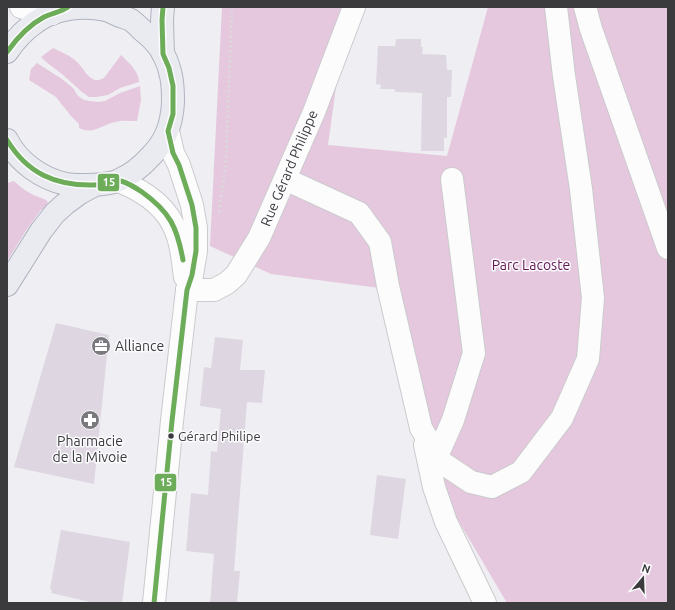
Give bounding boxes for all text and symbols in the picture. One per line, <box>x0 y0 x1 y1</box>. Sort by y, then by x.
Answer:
street label: Rue Gérard Philippe <box>257 107 321 229</box>
line badge: 15 <box>97 173 120 192</box>
text: 15 <box>103 176 115 188</box>
park label: Parc Lacoste <box>492 257 570 273</box>
office icon: Alliance <box>90 335 112 357</box>
place label: Alliance <box>115 338 164 354</box>
pharmacy icon: Pharmacie de la Mivoie <box>79 409 101 431</box>
place label: Gérard Philipe <box>178 429 261 443</box>
marker: Gérard Philipe <box>166 431 176 441</box>
place label: Pharmacie de la Mivoie <box>53 433 127 465</box>
line badge: 15 <box>154 473 177 492</box>
text: 15 <box>160 476 172 488</box>
north arrow <box>623 558 663 598</box>
text: N <box>640 562 652 576</box>

